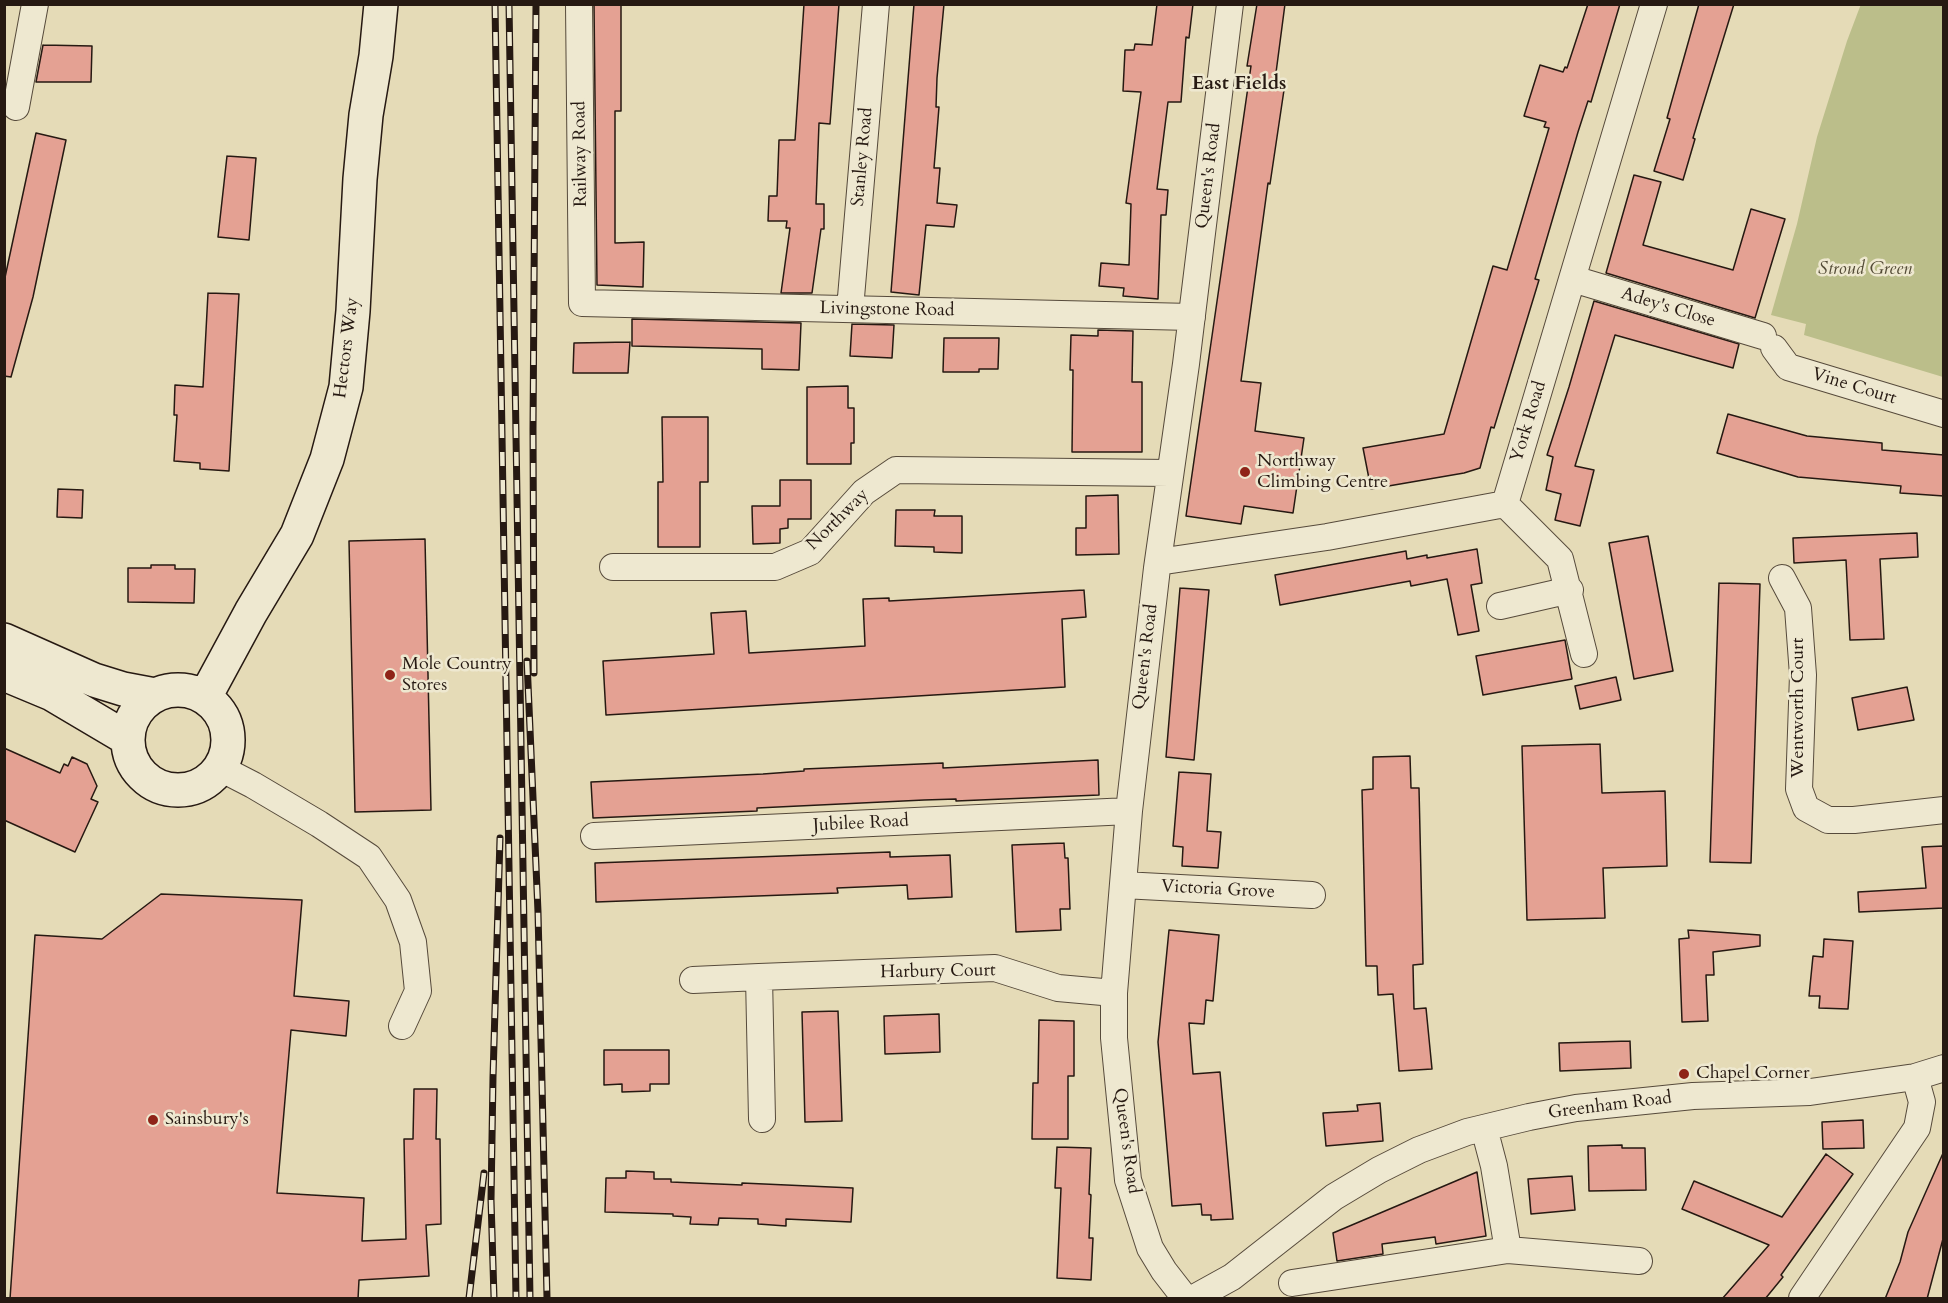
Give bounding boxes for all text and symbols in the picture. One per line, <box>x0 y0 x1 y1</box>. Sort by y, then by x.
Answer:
district label: East Fields <box>1192 72 1286 96</box>
street label: Railway Road <box>569 101 593 207</box>
street label: Stanley Road <box>848 107 878 207</box>
street label: Queen's Road <box>1192 122 1226 230</box>
park label: Stroud Green <box>1818 259 1912 281</box>
street label: Adey's Close <box>1618 283 1718 333</box>
street label: Hectors Way <box>330 296 364 400</box>
street label: Livingstone Road <box>819 298 955 322</box>
street label: Vine Court <box>1809 364 1899 410</box>
street label: York Road <box>1506 379 1552 465</box>
place label: Northway Climbing Centre <box>1257 451 1388 494</box>
marker: Northway Climbing Centre <box>1238 465 1252 479</box>
street label: Northway <box>802 484 874 556</box>
street label: Queen's Road <box>1129 603 1163 711</box>
street label: Wentworth Court <box>1788 638 1810 778</box>
place label: Mole Country Stores <box>402 654 512 696</box>
marker: Mole Country Stores <box>383 668 397 682</box>
street label: Jubilee Road <box>812 811 910 837</box>
street label: Victoria Grove <box>1161 876 1275 904</box>
street label: Harbury Court <box>880 960 996 984</box>
place label: Chapel Corner <box>1696 1063 1810 1085</box>
marker: Chapel Corner <box>1677 1067 1691 1081</box>
street label: Queen's Road <box>1108 1087 1144 1195</box>
street label: Greenham Road <box>1547 1088 1673 1124</box>
place label: Sainsbury's <box>165 1109 249 1131</box>
marker: Sainsbury's <box>146 1113 160 1127</box>

